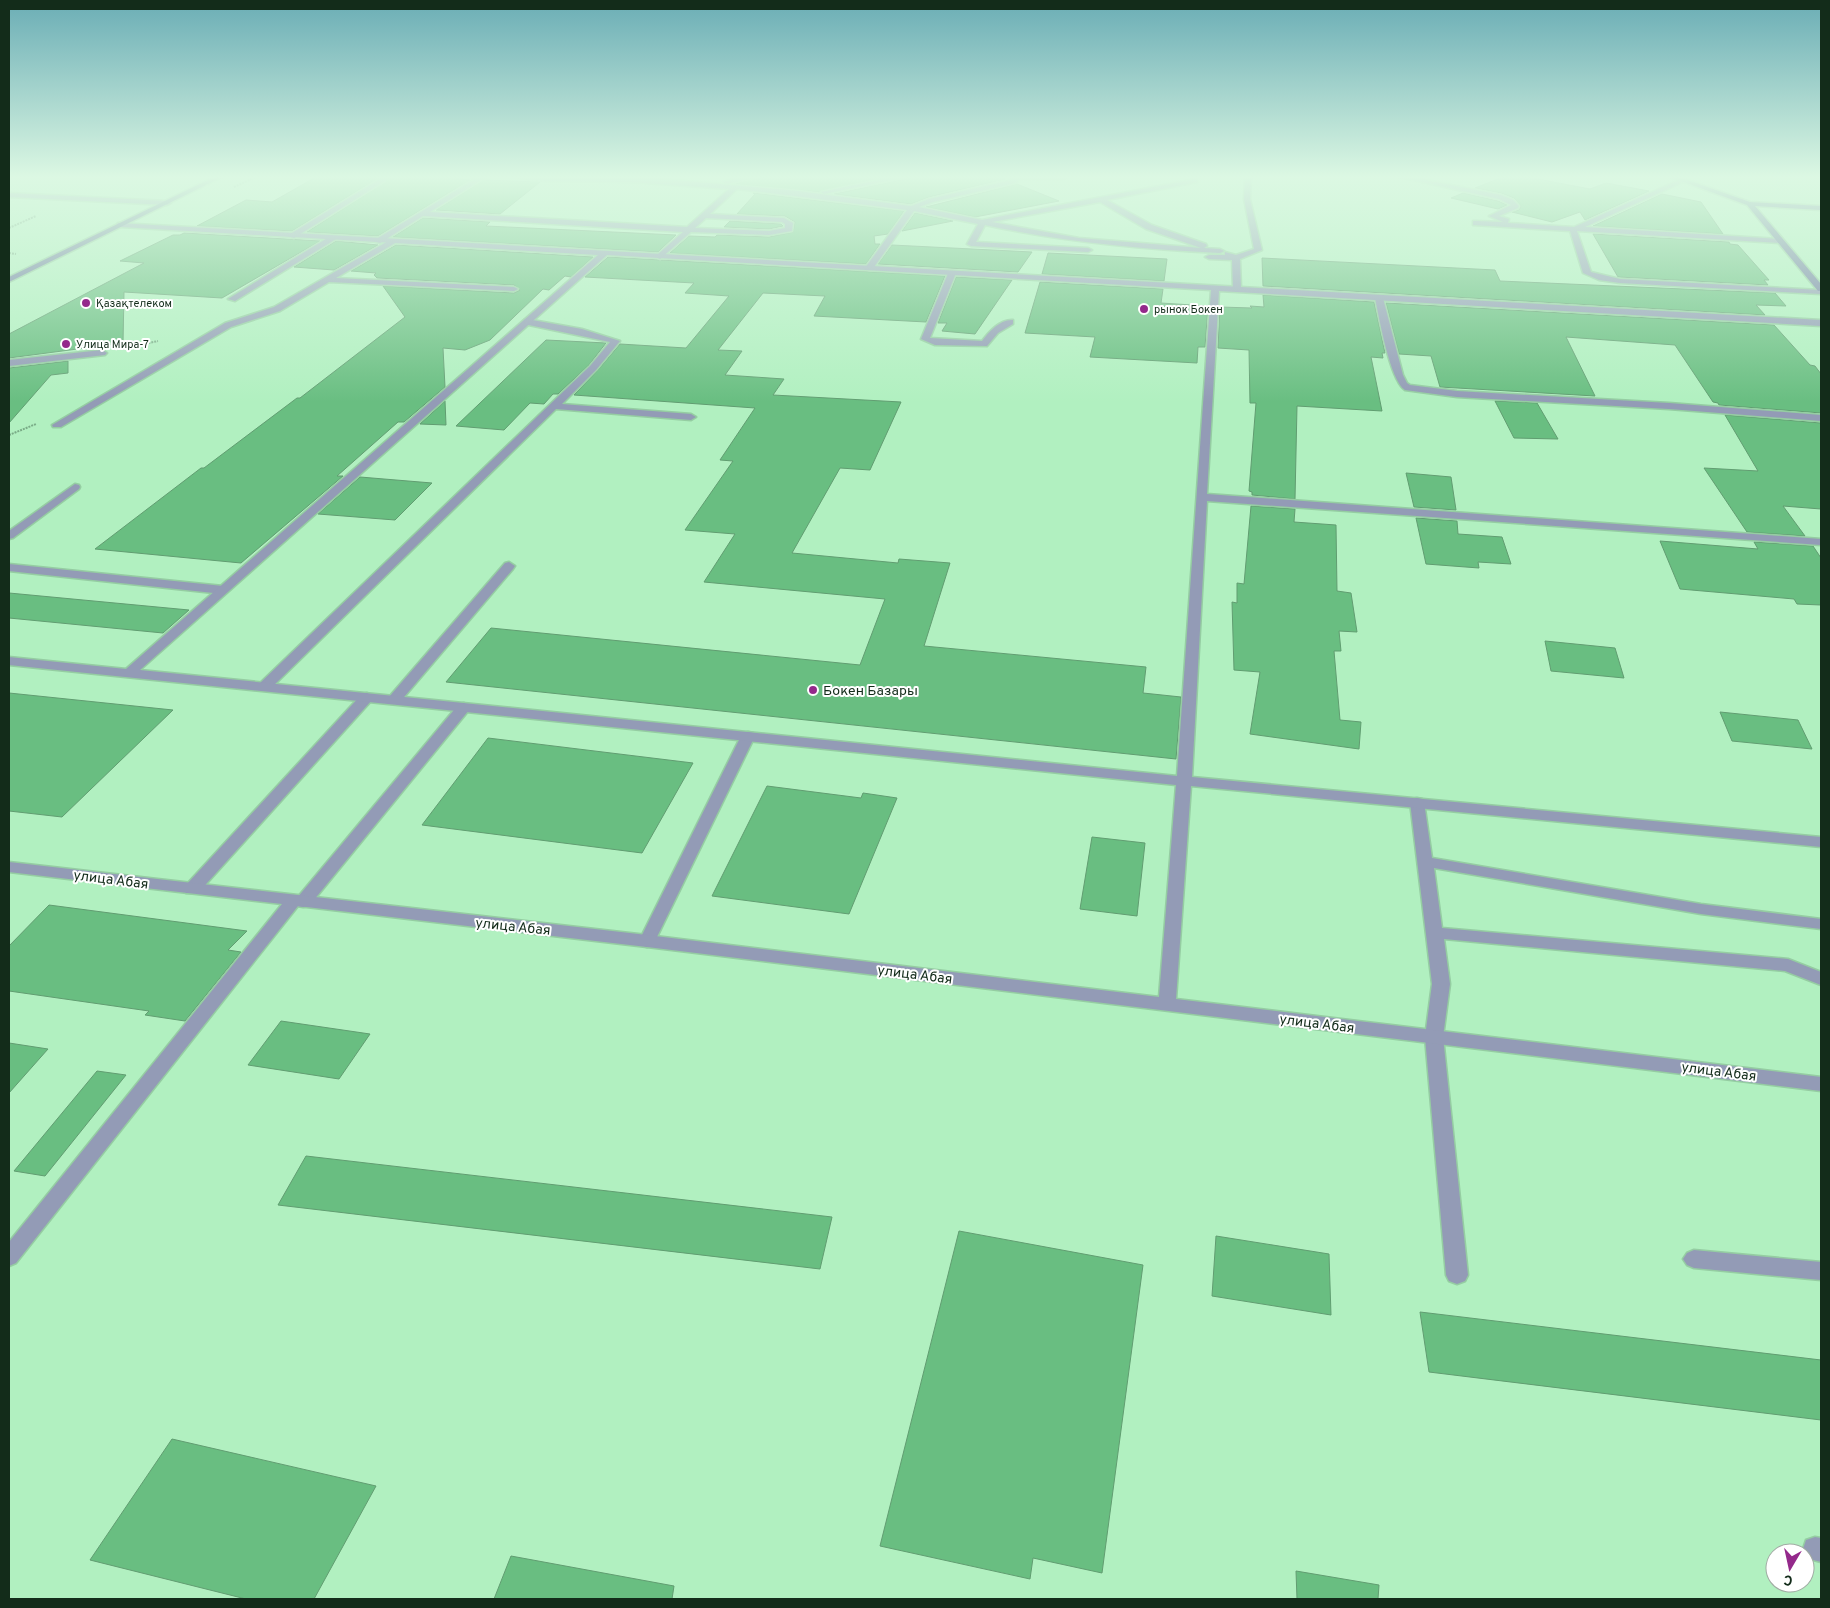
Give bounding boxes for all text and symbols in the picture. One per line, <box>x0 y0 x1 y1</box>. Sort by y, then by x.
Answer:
marker: Қазақтелеком <box>80 297 92 309</box>
place label: Қазақтелеком <box>96 297 172 311</box>
marker: рынок Бокен <box>1138 303 1150 315</box>
place label: рынок Бокен <box>1154 303 1223 317</box>
marker: Улица Мира-7 <box>60 338 72 350</box>
place label: Улица Мира-7 <box>76 338 149 352</box>
place label: Бокен Базары <box>823 683 918 700</box>
marker: Бокен Базары <box>807 684 819 696</box>
street label: улица Абая <box>72 867 149 894</box>
street label: улица Абая <box>474 915 551 940</box>
street label: улица Абая <box>876 962 953 989</box>
street label: улица Абая <box>1278 1011 1355 1038</box>
street label: улица Абая <box>1680 1059 1757 1086</box>
north arrow <box>1765 1543 1815 1593</box>
text: С <box>1782 1570 1794 1588</box>

